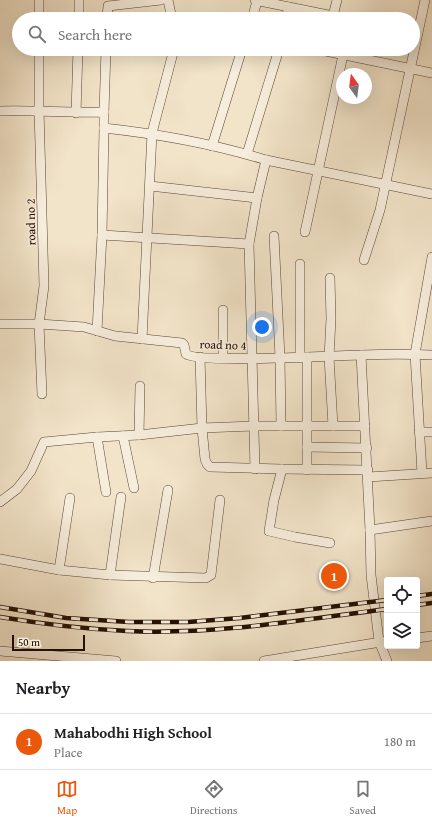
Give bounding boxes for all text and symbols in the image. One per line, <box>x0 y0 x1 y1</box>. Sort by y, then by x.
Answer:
search box <box>12 12 420 56</box>
icon: search <box>26 23 48 45</box>
text: Search here <box>58 24 132 45</box>
north arrow <box>336 68 372 104</box>
street label: road no 2 <box>22 198 39 246</box>
your location <box>252 317 272 337</box>
street label: road no 4 <box>199 335 247 354</box>
pin: 1 <box>321 561 347 591</box>
map controls <box>384 577 420 649</box>
button: locate <box>384 577 420 613</box>
button: layers <box>384 613 420 649</box>
scale bar <box>12 633 85 652</box>
text: 50 m <box>18 634 40 650</box>
text: Nearby <box>16 675 70 700</box>
text: Mahabodhi High School <box>54 722 212 743</box>
text: 1 <box>26 732 32 751</box>
text: 180 m <box>384 732 416 751</box>
text: Place <box>54 743 83 762</box>
tab: Map <box>56 778 78 818</box>
tab: Directions <box>190 778 237 818</box>
tab: Saved <box>349 778 376 818</box>

